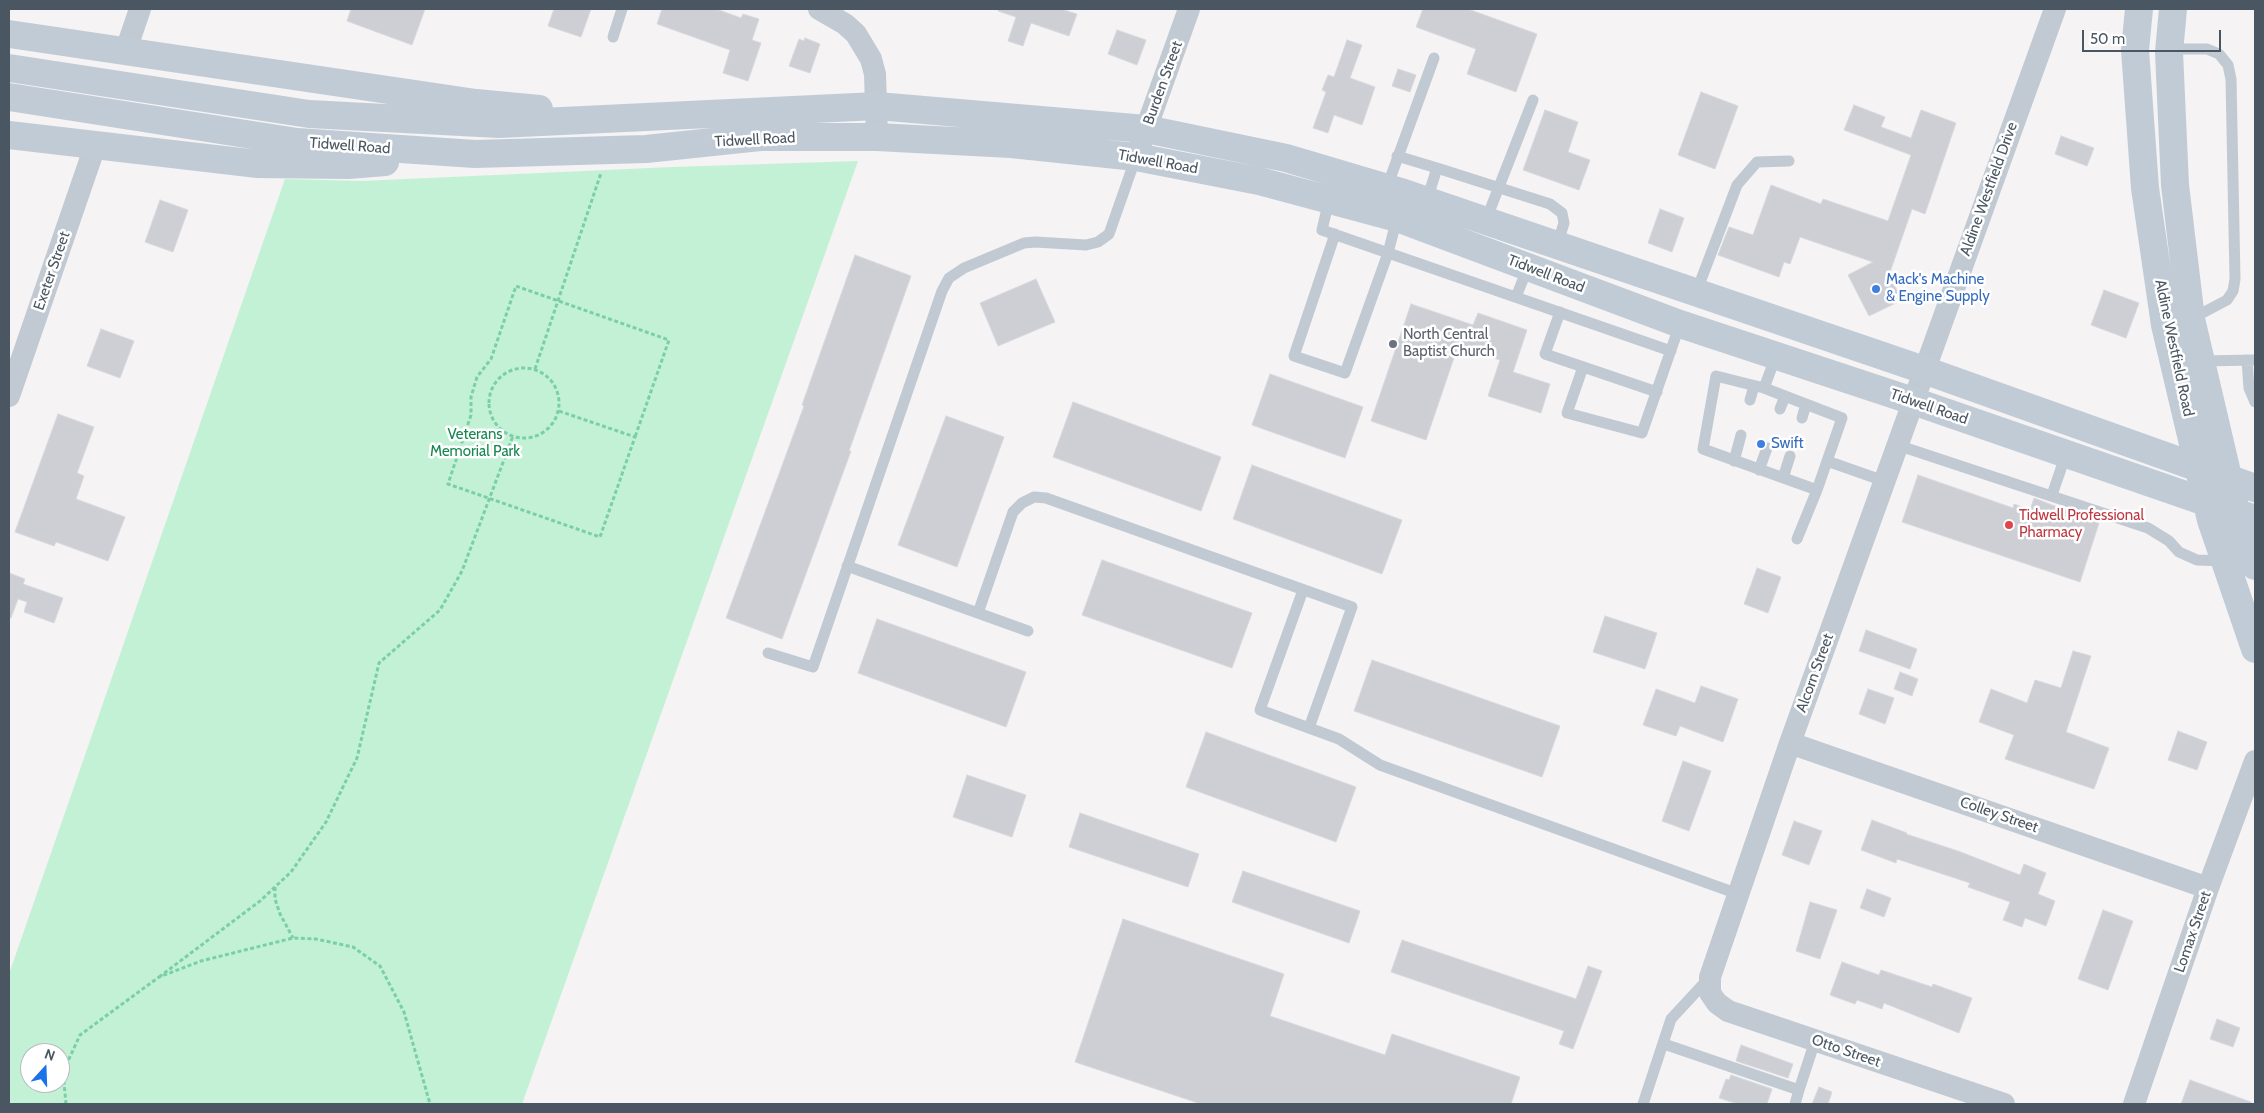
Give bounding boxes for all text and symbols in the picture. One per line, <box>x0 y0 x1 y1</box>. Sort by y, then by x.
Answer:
scale bar <box>2084 20 2223 52</box>
text: 50 m <box>2090 30 2125 48</box>
street label: Burden Street <box>1140 39 1186 127</box>
street label: Aldine Westfield Drive <box>1956 120 2022 258</box>
street label: Tidwell Road <box>714 129 796 151</box>
street label: Tidwell Road <box>309 134 391 158</box>
street label: Tidwell Road <box>1117 146 1199 178</box>
street label: Exeter Street <box>30 229 74 313</box>
street label: Tidwell Road <box>1505 251 1587 297</box>
place label: Mack's Machine & Engine Supply <box>1886 271 1990 306</box>
street label: Aldine Westfield Road <box>2151 278 2197 418</box>
marker: Mack's Machine & Engine Supply <box>1870 283 1882 295</box>
place label: North Central Baptist Church <box>1403 326 1495 361</box>
marker: North Central Baptist Church <box>1387 338 1399 350</box>
street label: Tidwell Road <box>1888 385 1970 429</box>
park label: Veterans Memorial Park <box>430 426 520 461</box>
place label: Swift <box>1771 435 1804 453</box>
marker: Swift <box>1755 438 1767 450</box>
place label: Tidwell Professional Pharmacy <box>2019 507 2144 542</box>
marker: Tidwell Professional Pharmacy <box>2003 519 2015 531</box>
street label: Alcorn Street <box>1792 631 1838 715</box>
street label: Colley Street <box>1958 793 2040 837</box>
street label: Lomax Street <box>2171 889 2215 975</box>
street label: Otto Street <box>1809 1031 1883 1071</box>
north arrow <box>20 1043 70 1093</box>
text: N <box>42 1045 58 1065</box>

